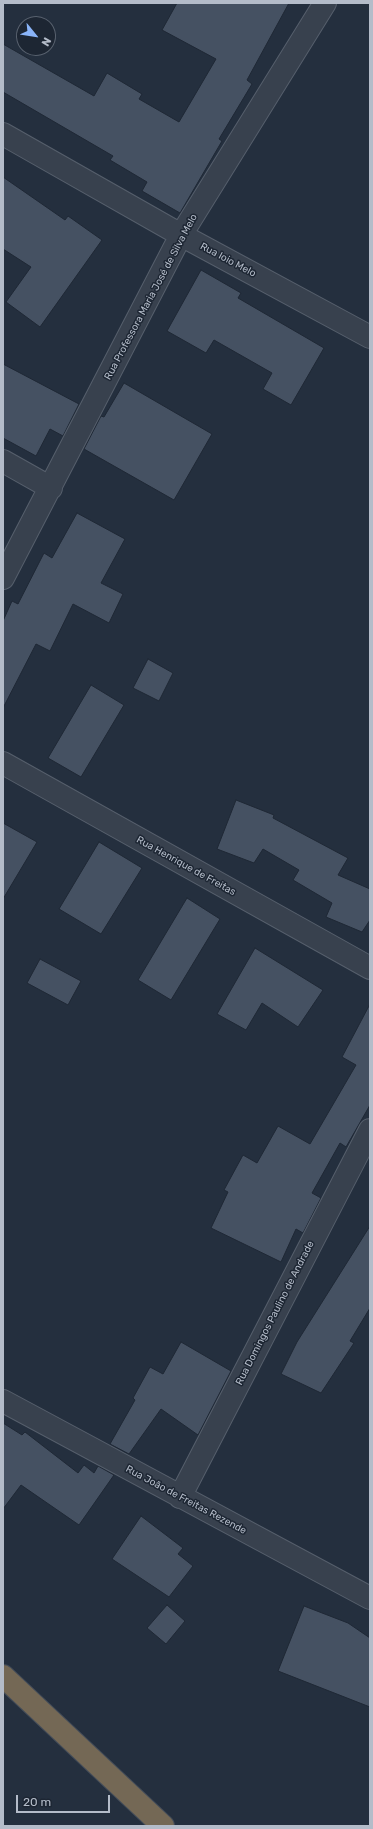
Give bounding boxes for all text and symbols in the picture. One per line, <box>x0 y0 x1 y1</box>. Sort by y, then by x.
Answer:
north arrow <box>16 16 56 56</box>
text: N <box>38 35 54 48</box>
street label: Rua Professora Maria José de Silva Melo <box>102 212 200 382</box>
street label: Rua Ioio Melo <box>198 240 258 280</box>
street label: Rua Henrique de Freitas <box>134 834 238 898</box>
street label: Rua Domingos Paulino de Andrade <box>233 1239 317 1387</box>
street label: Rua João de Freitas Rezende <box>124 1463 248 1537</box>
scale bar <box>18 1787 112 1813</box>
text: 20 m <box>23 1795 51 1809</box>

